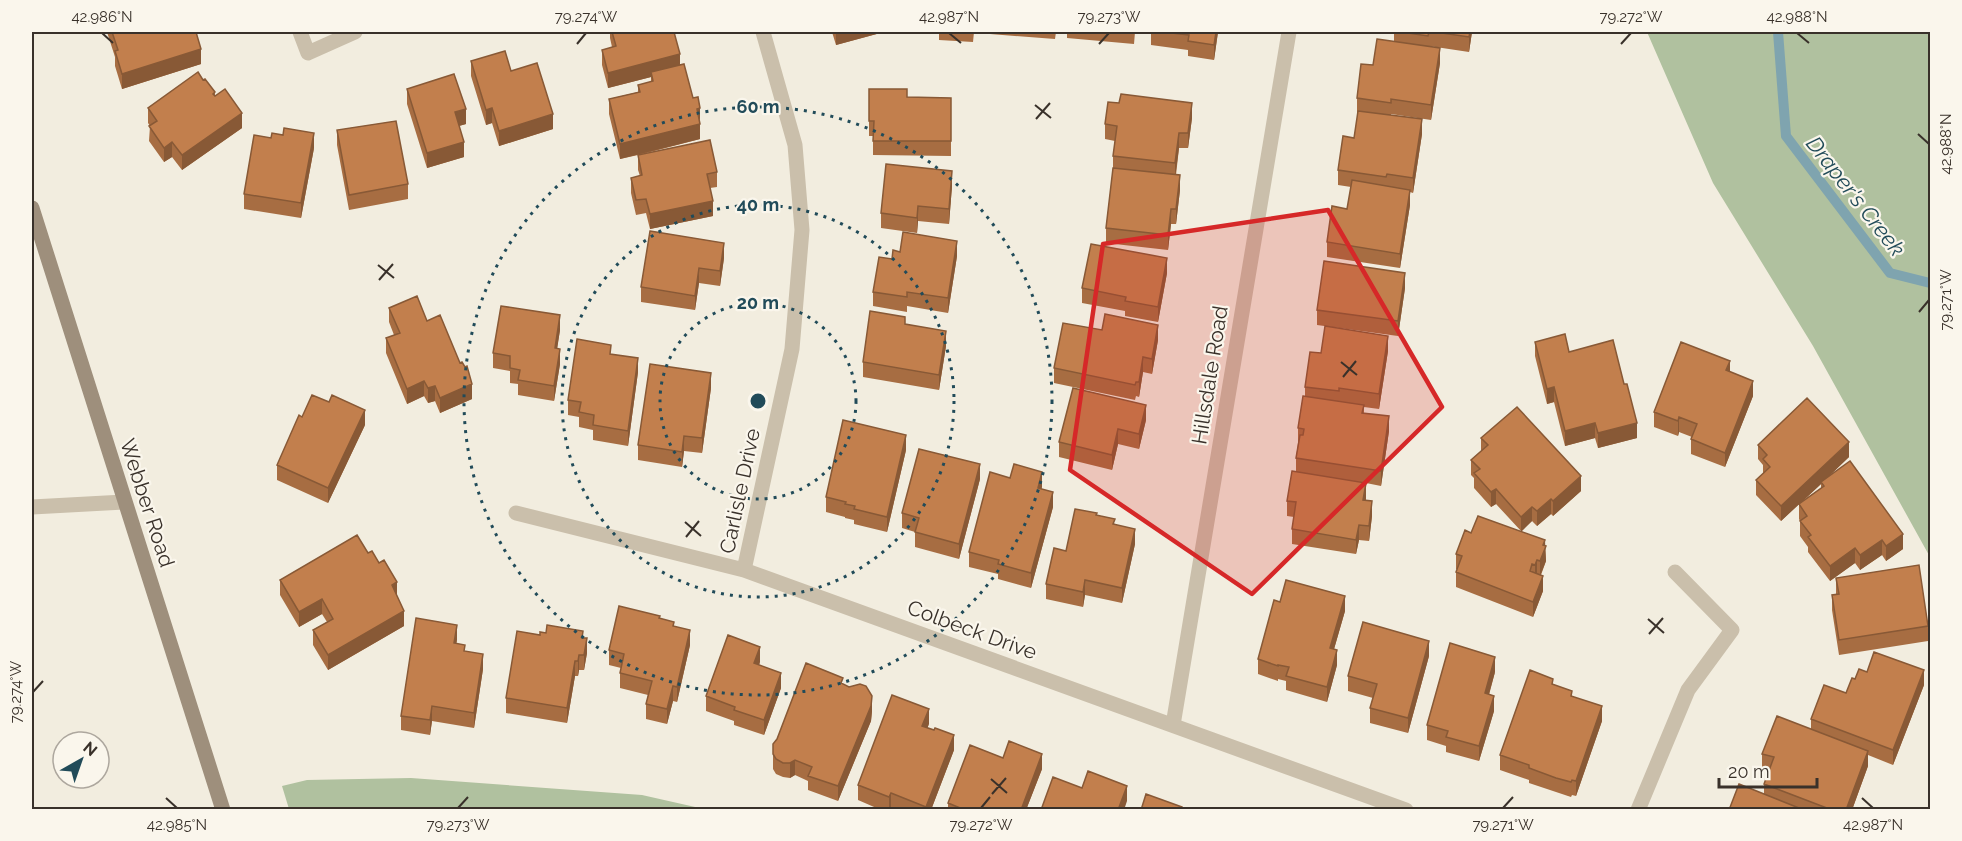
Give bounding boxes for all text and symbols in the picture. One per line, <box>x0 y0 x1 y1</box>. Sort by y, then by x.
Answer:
text: 42.986°N <box>71 8 133 26</box>
text: 79.274°W <box>555 8 617 26</box>
text: 42.987°N <box>919 8 979 26</box>
text: 79.273°W <box>1078 8 1141 26</box>
text: 79.272°W <box>1600 8 1663 26</box>
text: 42.988°N <box>1767 8 1828 26</box>
text: 60 m <box>736 96 780 117</box>
text: 42.988°N <box>1937 114 1955 175</box>
water label: Draper's Creek <box>1801 131 1911 261</box>
text: 40 m <box>737 194 779 215</box>
text: 79.271°W <box>1937 269 1955 331</box>
text: 20 m <box>737 292 779 313</box>
street label: Hillsdale Road <box>1186 304 1233 446</box>
centre of rings <box>748 391 768 411</box>
street label: Carlisle Drive <box>714 426 765 556</box>
street label: Webber Road <box>115 435 180 570</box>
street label: Colbeck Drive <box>904 595 1040 665</box>
text: 79.274°W <box>7 661 25 723</box>
north arrow <box>51 730 111 790</box>
text: N <box>80 738 101 760</box>
scale bar <box>1719 751 1816 789</box>
text: 20 m <box>1728 761 1770 782</box>
text: 42.985°N <box>147 816 207 834</box>
text: 79.273°W <box>427 816 490 834</box>
text: 79.272°W <box>950 816 1013 834</box>
text: 79.271°W <box>1472 816 1534 834</box>
text: 42.987°N <box>1843 816 1903 834</box>

